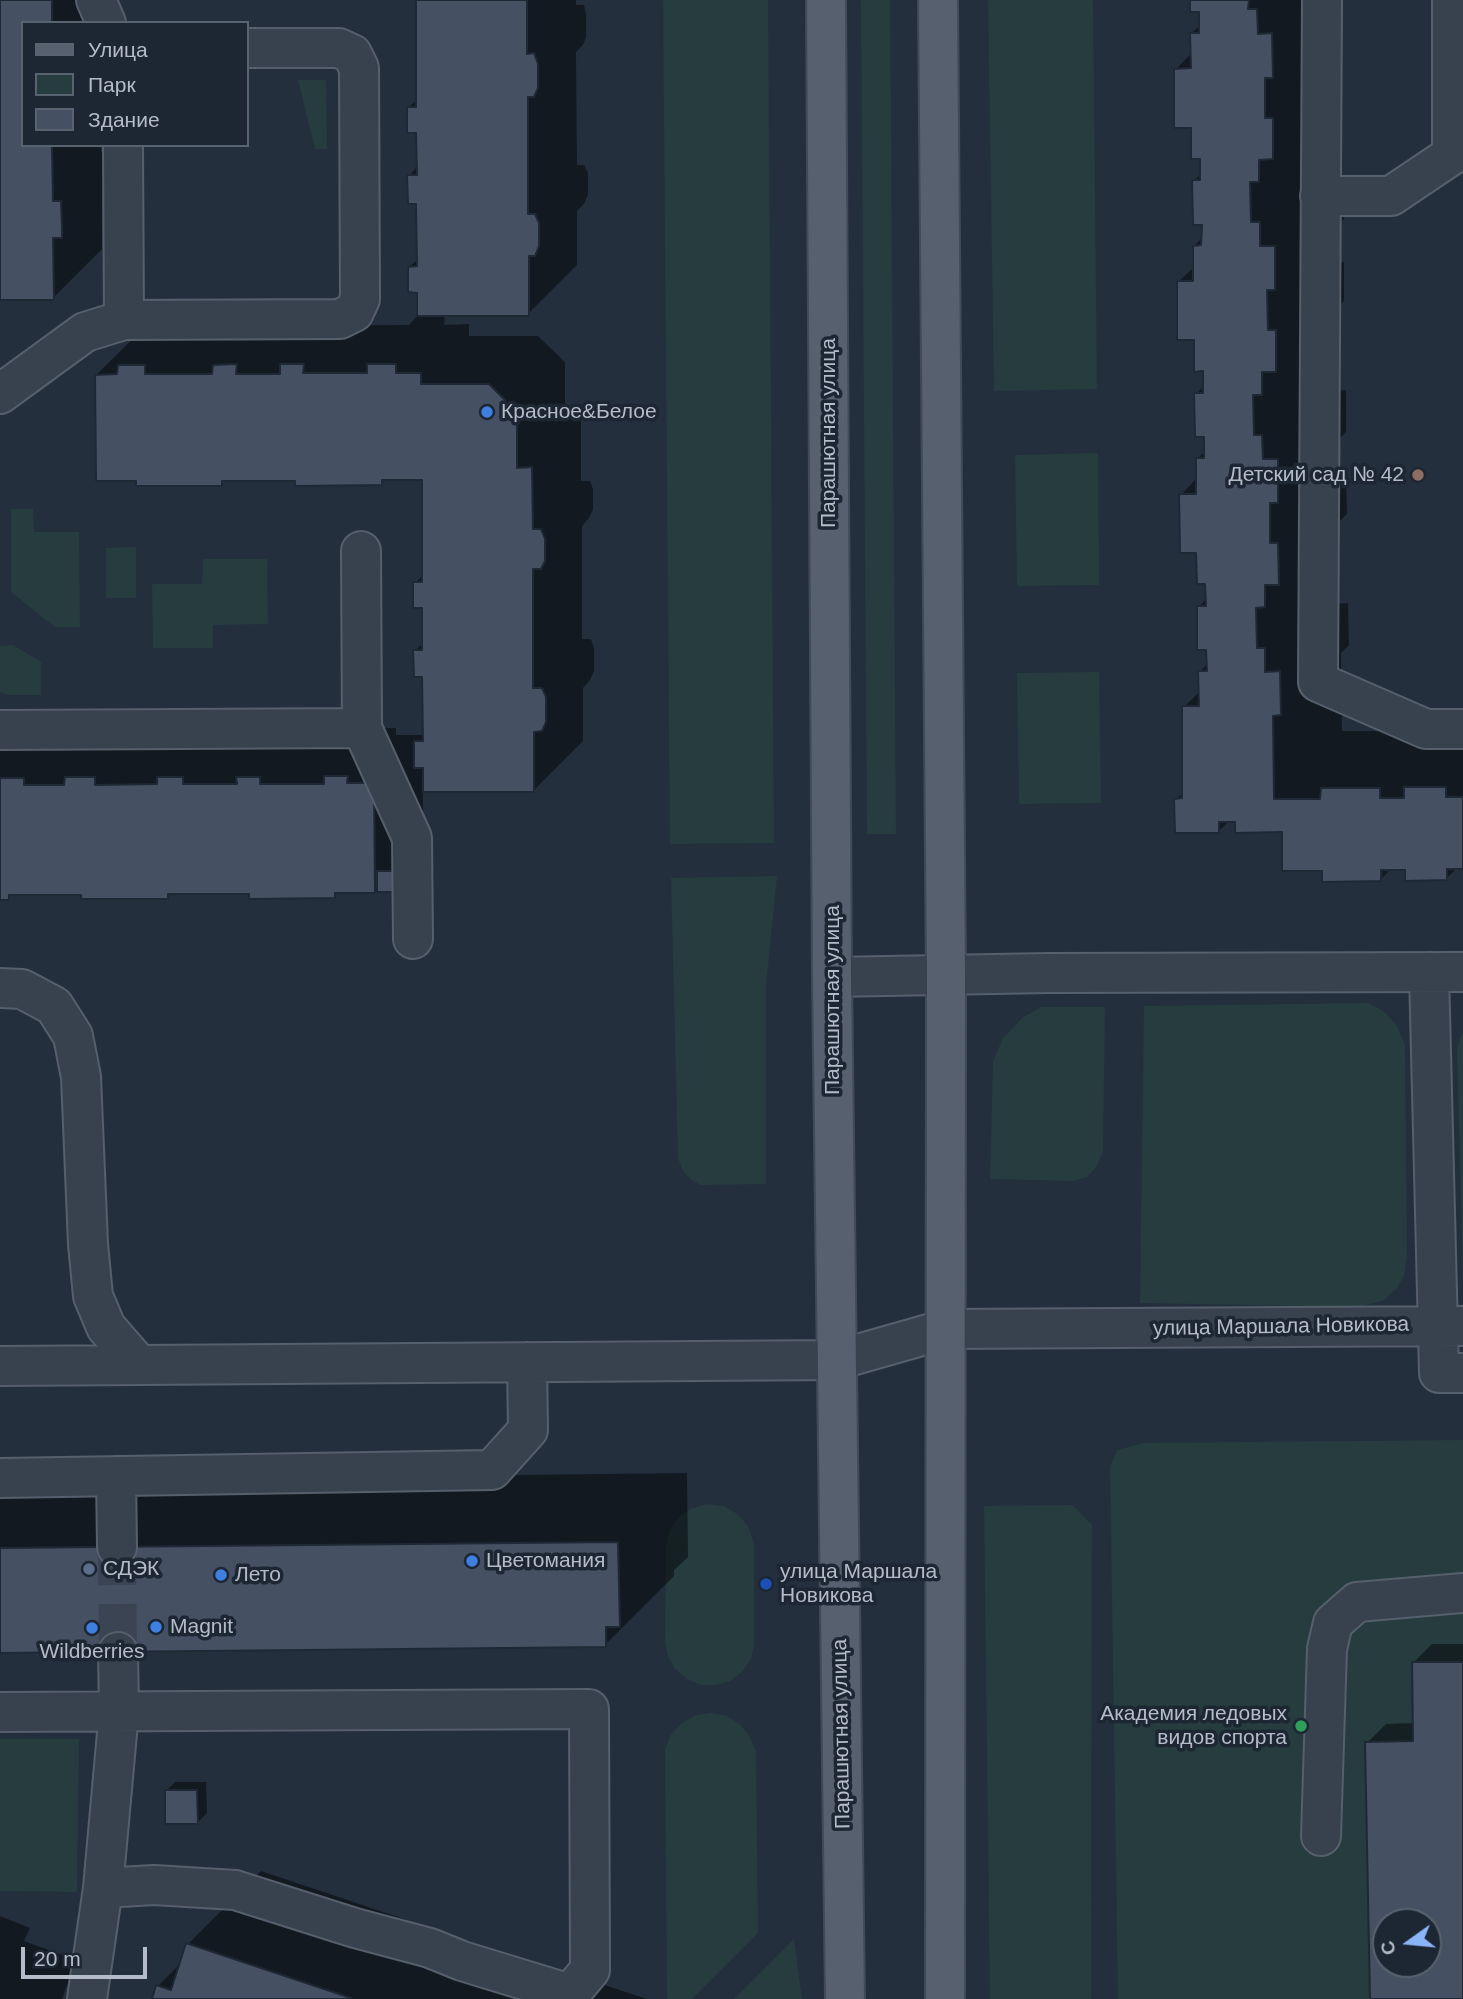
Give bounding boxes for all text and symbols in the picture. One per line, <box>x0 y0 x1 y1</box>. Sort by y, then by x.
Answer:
legend <box>21 21 248 147</box>
text: Улица <box>88 38 148 61</box>
text: Парк <box>88 73 136 96</box>
text: Здание <box>88 108 160 131</box>
street label: Парашютная улица <box>816 338 842 528</box>
place label: Красное&Белое <box>501 399 657 425</box>
marker: Красное&Белое <box>479 404 495 420</box>
place label: Детский сад № 42 <box>1228 462 1404 488</box>
marker: Детский сад № 42 <box>1410 467 1426 483</box>
street label: Парашютная улица <box>820 905 846 1095</box>
street label: улица Маршала Новикова <box>1153 1312 1409 1342</box>
place label: Цветомания <box>486 1548 605 1574</box>
marker: Цветомания <box>464 1553 480 1569</box>
place label: СДЭК <box>103 1556 159 1582</box>
place label: улица Маршала Новикова <box>780 1559 937 1609</box>
marker: СДЭК <box>81 1561 97 1577</box>
place label: Лето <box>235 1562 281 1588</box>
marker: Лето <box>213 1567 229 1583</box>
marker: улица Маршала Новикова <box>758 1576 774 1592</box>
place label: Magnit <box>170 1614 233 1640</box>
marker: Magnit <box>148 1619 164 1635</box>
marker: Wildberries <box>84 1620 100 1636</box>
place label: Wildberries <box>39 1639 145 1665</box>
street label: Парашютная улица <box>828 1639 856 1829</box>
place label: Академия ледовых видов спорта <box>1100 1701 1287 1751</box>
marker: Академия ледовых видов спорта <box>1293 1718 1309 1734</box>
north arrow <box>1372 1908 1442 1978</box>
scale bar <box>24 1932 150 1976</box>
text: С <box>1376 1939 1400 1957</box>
text: 20 m <box>34 1947 81 1970</box>

